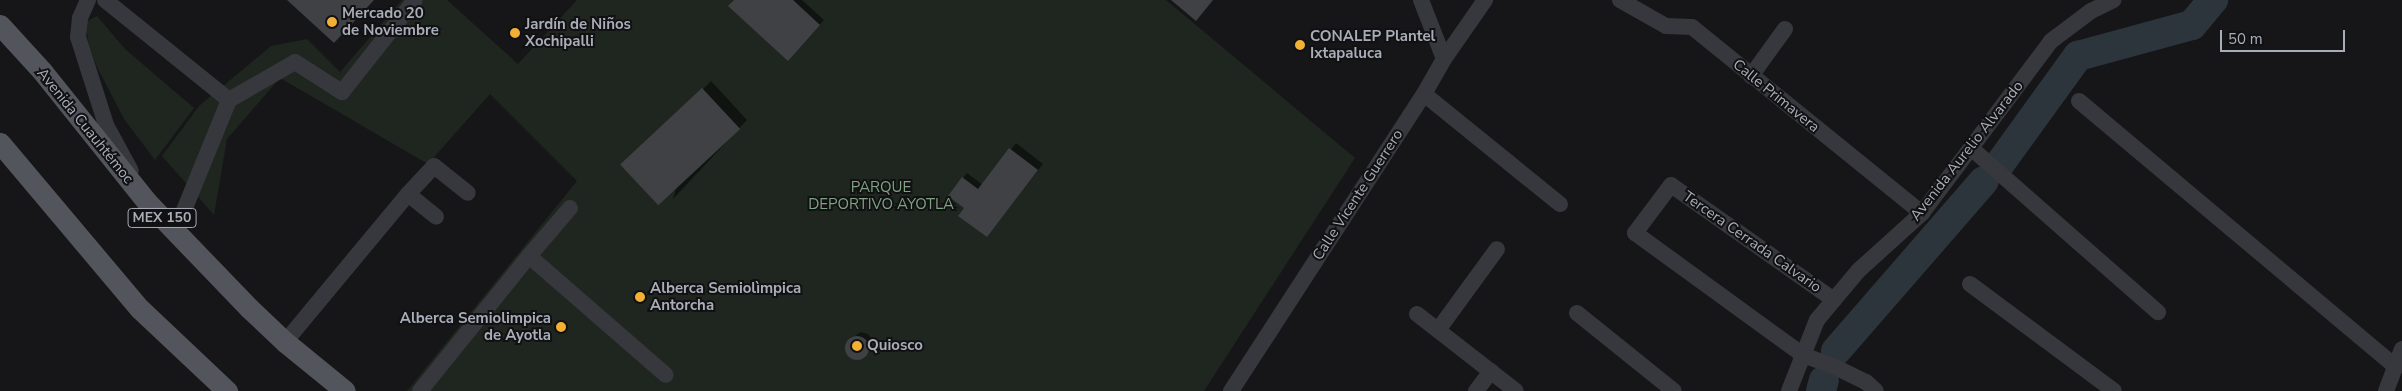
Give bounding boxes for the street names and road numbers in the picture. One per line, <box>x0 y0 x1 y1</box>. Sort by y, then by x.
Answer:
street label: Calle Primavera <box>1729 56 1823 136</box>
street label: Avenida Cuauhtémoc <box>33 65 137 187</box>
street label: Avenida Aurelio Alvarado <box>1907 78 2027 224</box>
street label: Calle Vicente Guerrero <box>1309 126 1407 264</box>
street label: Tercera Cerrada Calvario <box>1679 187 1825 297</box>
road number: MEX 150 <box>127 207 197 230</box>

